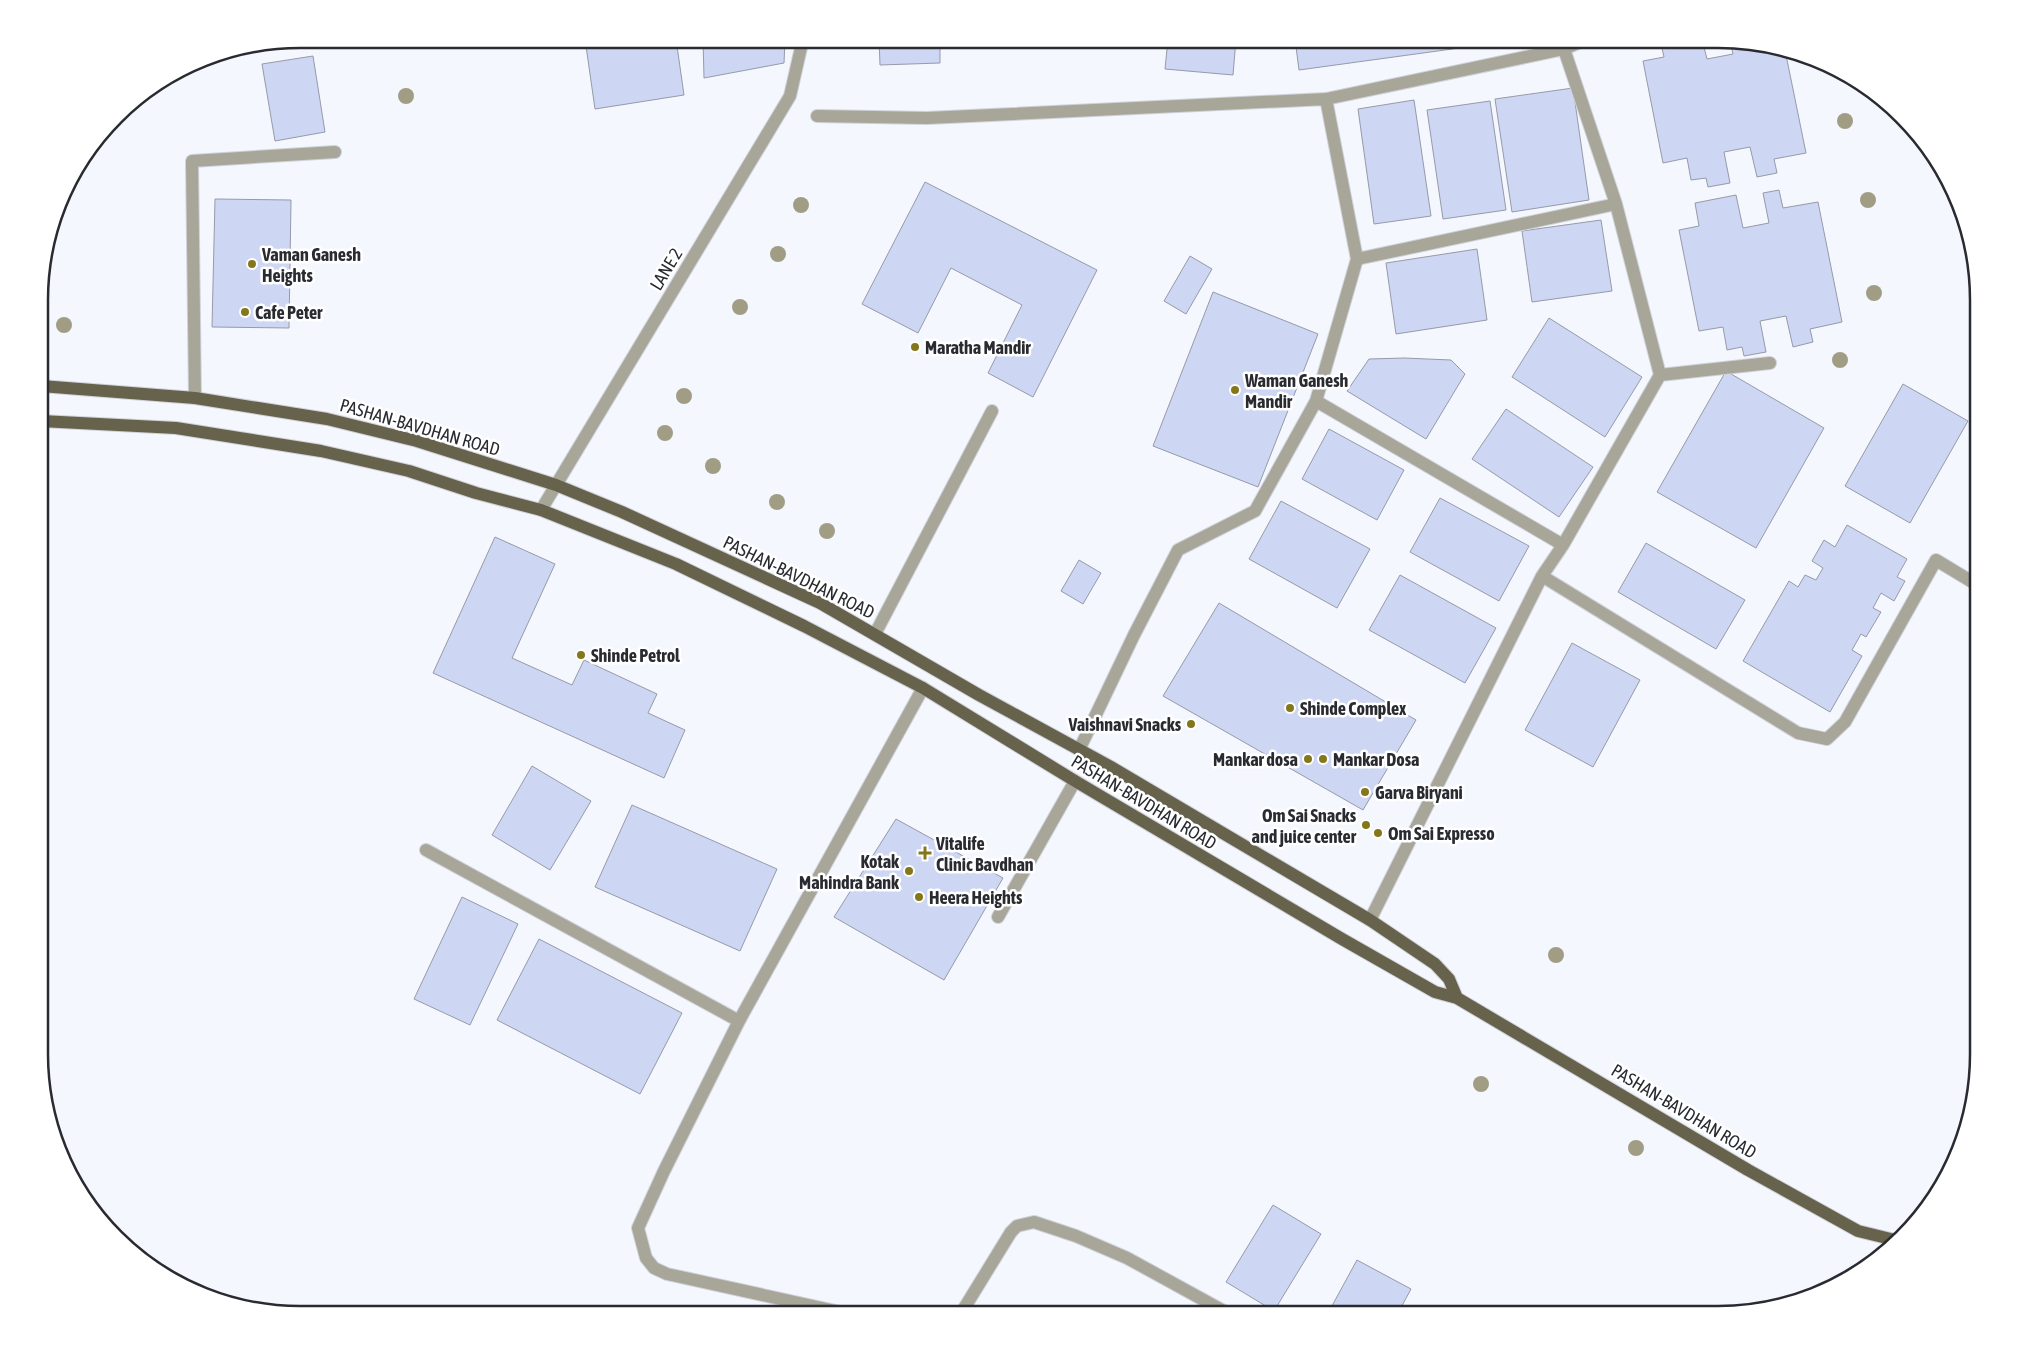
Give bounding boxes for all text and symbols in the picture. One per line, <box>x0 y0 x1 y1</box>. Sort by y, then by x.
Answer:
place label: Vaman Ganesh Heights <box>261 244 361 286</box>
street label: LANE 2 <box>645 244 687 294</box>
marker: Vaman Ganesh Heights <box>246 258 258 270</box>
place label: Cafe Peter <box>255 302 323 323</box>
marker: Cafe Peter <box>239 306 251 318</box>
place label: Maratha Mandir <box>925 337 1031 358</box>
marker: Maratha Mandir <box>909 341 921 353</box>
place label: Waman Ganesh Mandir <box>1244 370 1349 412</box>
marker: Waman Ganesh Mandir <box>1229 384 1241 396</box>
street label: PASHAN-BAVDHAN ROAD <box>338 394 502 460</box>
street label: PASHAN-BAVDHAN ROAD <box>720 531 878 623</box>
place label: Shinde Petrol <box>591 645 680 666</box>
marker: Shinde Petrol <box>575 649 587 661</box>
place label: Shinde Complex <box>1300 698 1407 719</box>
marker: Shinde Complex <box>1284 702 1296 714</box>
place label: Vaishnavi Snacks <box>1067 714 1182 735</box>
marker: Vaishnavi Snacks <box>1185 718 1197 730</box>
place label: Mankar dosa <box>1213 749 1298 770</box>
place label: Mankar Dosa <box>1333 749 1420 770</box>
street label: PASHAN-BAVDHAN ROAD <box>1068 750 1220 854</box>
marker: Mankar dosa <box>1302 753 1314 765</box>
marker: Mankar Dosa <box>1317 753 1329 765</box>
place label: Garva Biryani <box>1375 782 1463 803</box>
marker: Garva Biryani <box>1359 786 1371 798</box>
place label: Om Sai Snacks and juice center <box>1252 805 1357 847</box>
marker: Om Sai Snacks and juice center <box>1360 819 1372 831</box>
place label: Om Sai Expresso <box>1388 823 1495 844</box>
marker: Om Sai Expresso <box>1372 827 1384 839</box>
place label: Vitalife Clinic Bavdhan <box>935 833 1034 875</box>
marker: Vitalife Clinic Bavdhan <box>918 846 932 860</box>
place label: Kotak Mahindra Bank <box>799 851 900 893</box>
marker: Kotak Mahindra Bank <box>903 865 915 877</box>
place label: Heera Heights <box>929 887 1023 908</box>
marker: Heera Heights <box>913 891 925 903</box>
street label: PASHAN-BAVDHAN ROAD <box>1608 1059 1760 1163</box>

